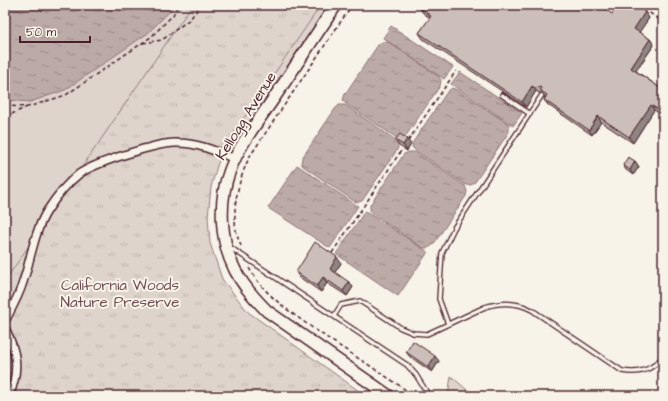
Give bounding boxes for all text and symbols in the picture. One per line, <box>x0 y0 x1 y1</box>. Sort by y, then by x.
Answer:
scale bar <box>20 18 90 44</box>
text: 50 m <box>26 24 57 41</box>
street label: Kellogg Avenue <box>210 68 282 165</box>
park label: California Woods Nature Preserve <box>61 275 180 313</box>

